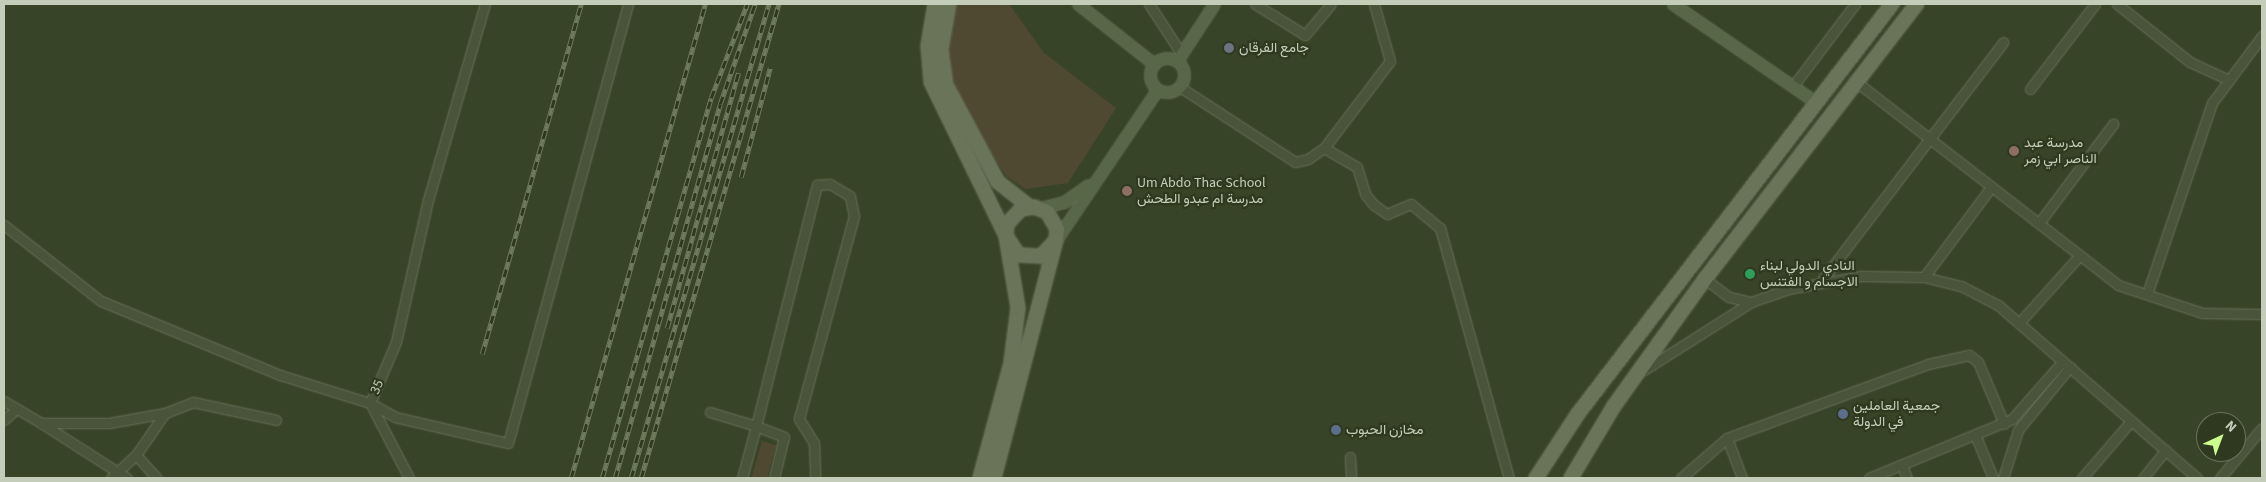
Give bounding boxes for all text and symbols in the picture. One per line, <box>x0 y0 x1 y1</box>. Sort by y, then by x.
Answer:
place label: جامع الفرقان <box>1239 40 1309 56</box>
marker: جامع الفرقان <box>1223 42 1235 54</box>
place label: مدرسة عبد الناصر ابي زمر <box>2024 135 2097 168</box>
marker: مدرسة عبد الناصر ابي زمر <box>2008 145 2020 157</box>
place label: Um Abdo Thac School مدرسة ام عبدو الطحش <box>1137 175 1266 208</box>
marker: Um Abdo Thac School مدرسة ام عبدو الطحش <box>1121 185 1133 197</box>
place label: النادي الدولي لبناء الاجسام و الفتنس <box>1760 258 1858 290</box>
marker: النادي الدولي لبناء الاجسام و الفتنس <box>1744 268 1756 280</box>
street label: 35 <box>367 377 387 397</box>
place label: جمعية العاملين في الدولة <box>1853 398 1940 431</box>
marker: جمعية العاملين في الدولة <box>1837 408 1849 420</box>
north arrow <box>2196 412 2246 462</box>
text: N <box>2220 416 2241 437</box>
place label: مخازن الحبوب <box>1346 422 1423 438</box>
marker: مخازن الحبوب <box>1330 424 1342 436</box>

